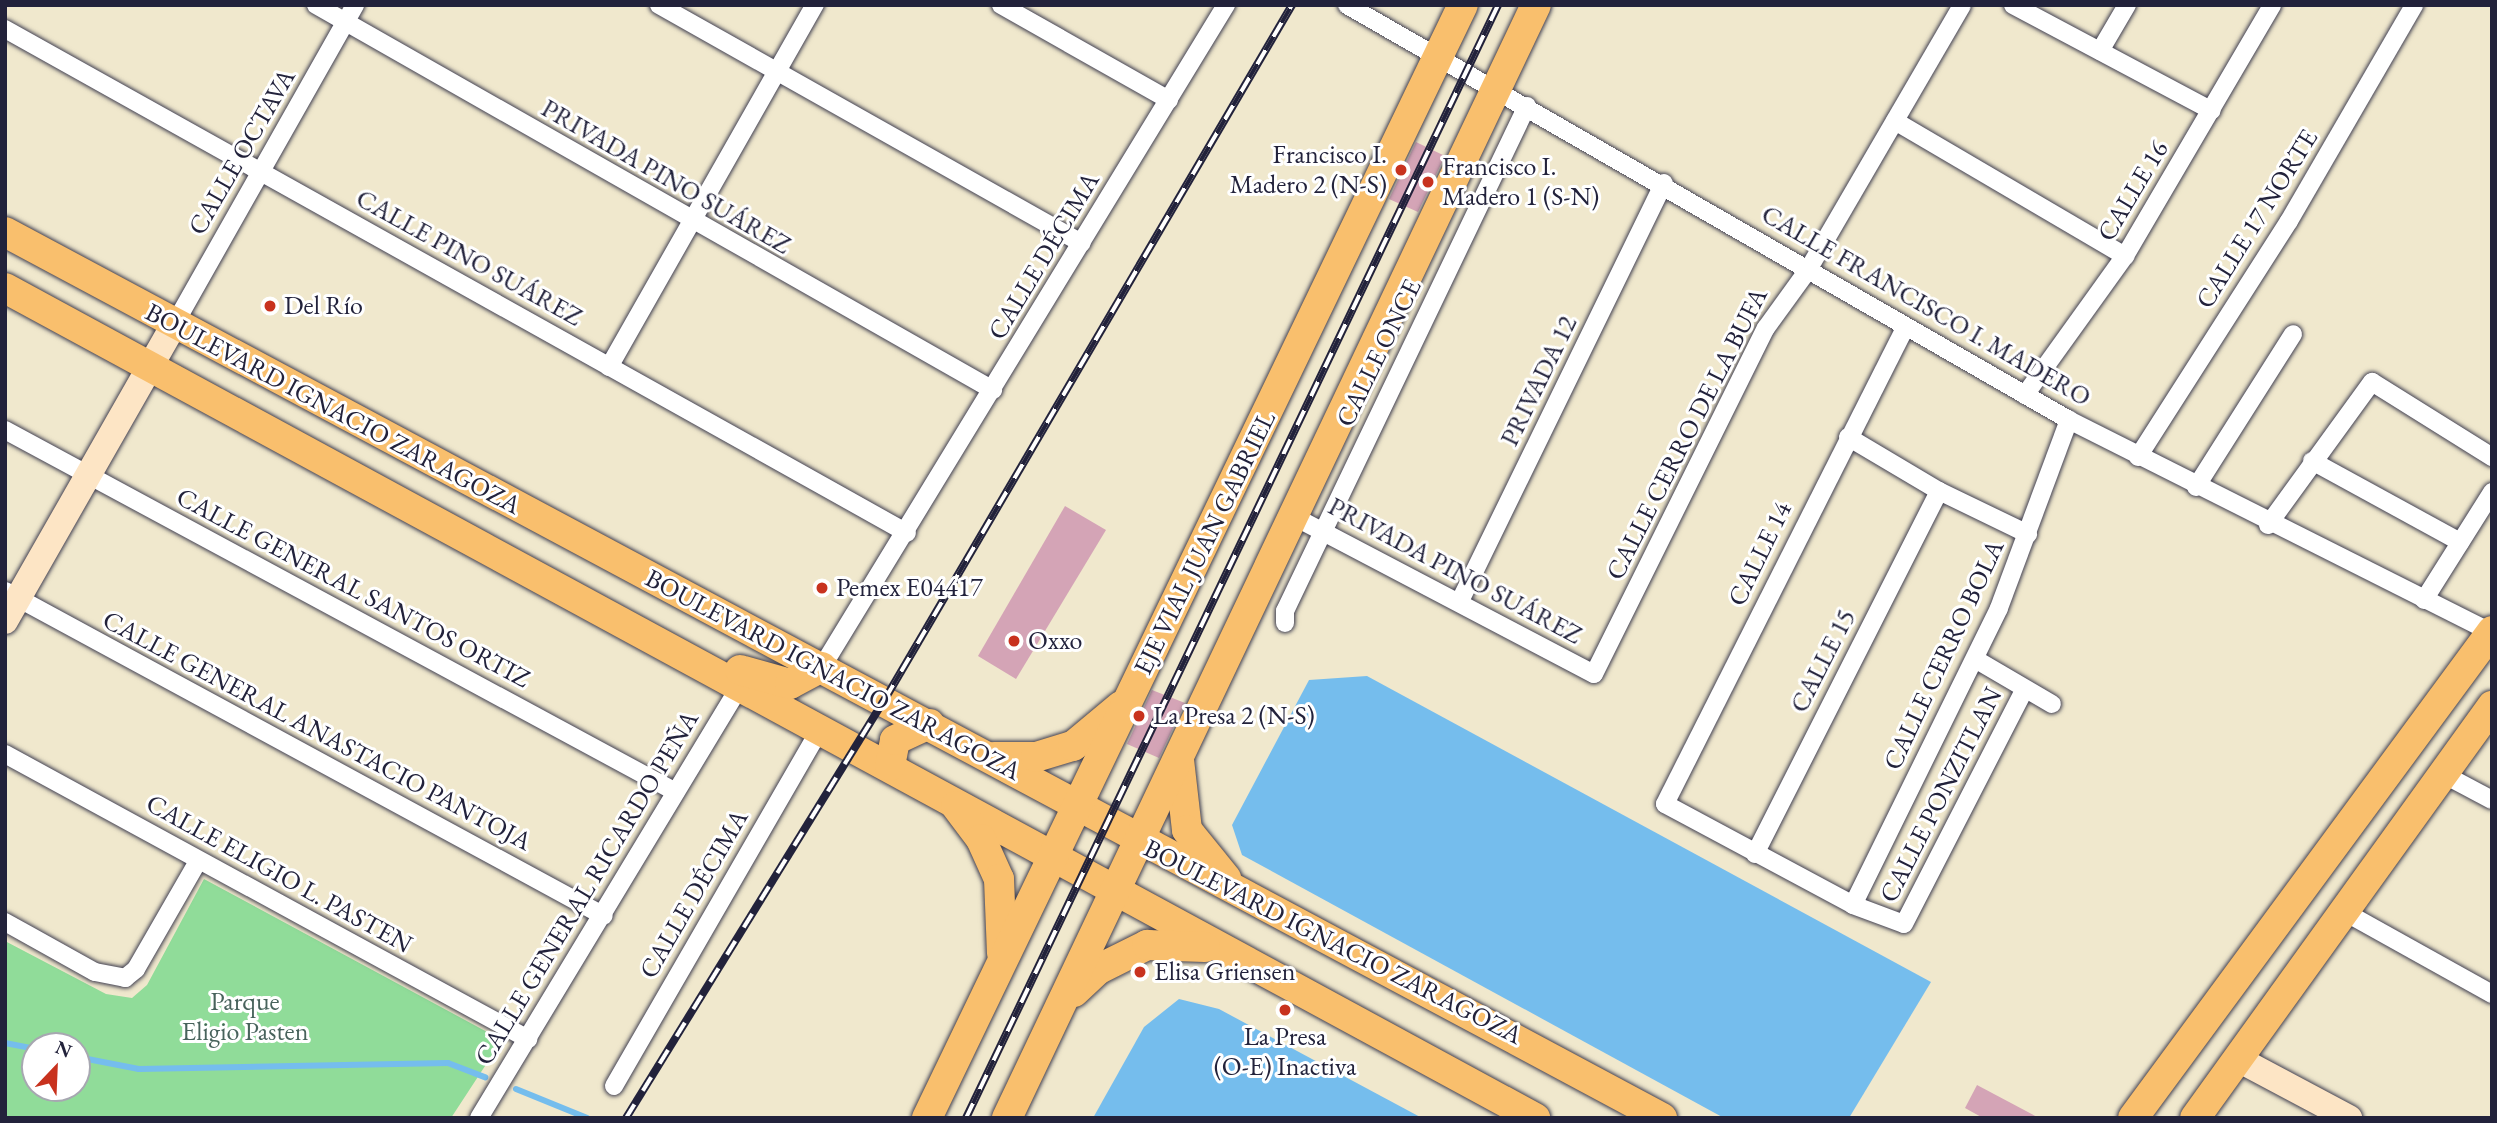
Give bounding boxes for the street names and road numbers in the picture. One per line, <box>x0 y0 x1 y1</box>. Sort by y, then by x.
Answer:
street label: CALLE OCTAVA <box>182 63 302 241</box>
street label: PRIVADA PINO SUÁREZ <box>536 93 796 261</box>
street label: CALLE 17 NORTE <box>2189 124 2325 314</box>
street label: CALLE 16 <box>2091 135 2175 247</box>
street label: CALLE DÉCIMA <box>982 167 1106 345</box>
street label: CALLE PINO SUÁREZ <box>351 183 587 333</box>
street label: CALLE FRANCISCO I. MADERO <box>1756 199 2096 413</box>
street label: CALLE ONCE <box>1330 274 1428 432</box>
street label: CALLE CERRO DE LA BUFA <box>1600 283 1774 585</box>
street label: BOULEVARD IGNACIO ZARAGOZA <box>140 297 526 521</box>
street label: PRIVADA 12 <box>1494 311 1584 451</box>
street label: EJE VIAL JUAN GABRIEL <box>1128 406 1282 680</box>
street label: CALLE GENERAL SANTOS ORTIZ <box>171 481 535 695</box>
street label: PRIVADA PINO SUÁREZ <box>1323 491 1587 651</box>
street label: CALLE 14 <box>1722 497 1798 611</box>
street label: CALLE CERRO BOLA <box>1877 535 2011 775</box>
street label: BOULEVARD IGNACIO ZARAGOZA <box>640 563 1026 787</box>
street label: CALLE GENERAL ANASTACIO PANTOJA <box>97 604 537 858</box>
street label: CALLE 15 <box>1784 604 1862 718</box>
street label: CALLE PONZITLAN <box>1873 682 2009 908</box>
street label: CALLE GENERAL RICARDO PEÑA <box>469 705 705 1071</box>
street label: CALLE ELIGIO L. PASTEN <box>141 788 417 960</box>
street label: CALLE DÉCIMA <box>633 804 755 984</box>
street label: BOULEVARD IGNACIO ZARAGOZA <box>1139 833 1527 1051</box>

